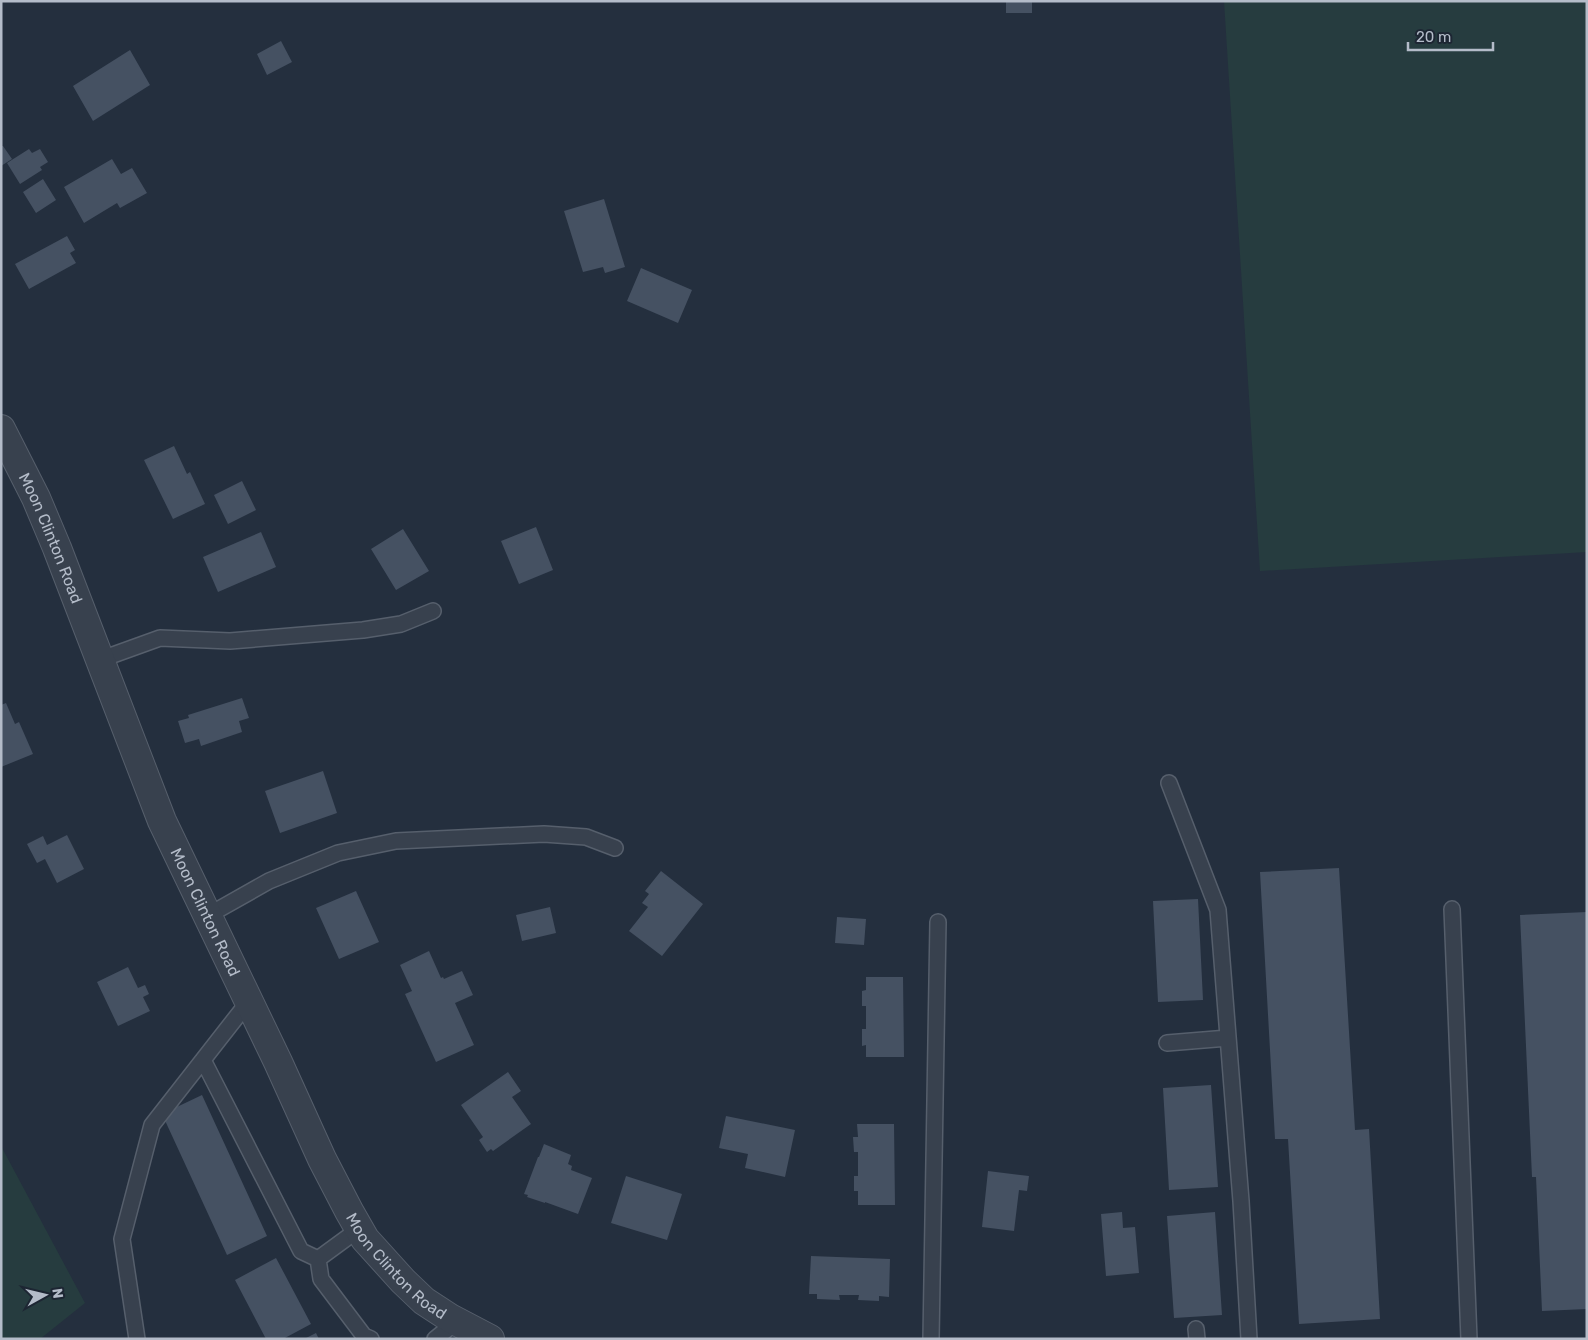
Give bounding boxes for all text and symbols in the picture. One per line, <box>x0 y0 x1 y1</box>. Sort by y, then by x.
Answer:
scale bar <box>1408 20 1493 52</box>
text: 20 m <box>1416 28 1451 46</box>
street label: Moon Clinton Road <box>15 469 87 606</box>
street label: Moon Clinton Road <box>167 845 245 979</box>
street label: Moon Clinton Road <box>342 1209 450 1323</box>
north arrow <box>20 1270 70 1320</box>
text: N <box>48 1287 66 1299</box>

